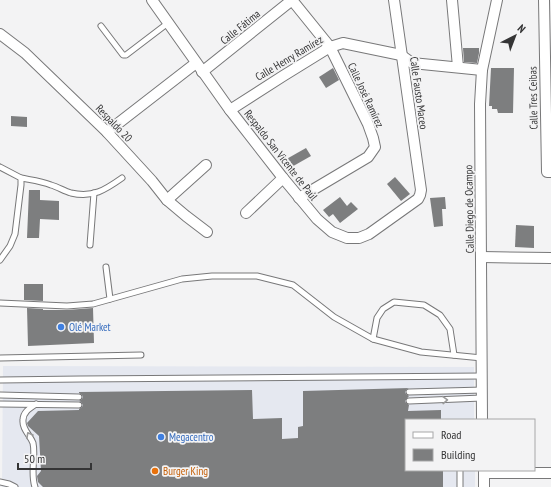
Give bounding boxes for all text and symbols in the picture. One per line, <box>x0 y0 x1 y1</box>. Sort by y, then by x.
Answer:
street label: Calle Fátima <box>217 7 263 47</box>
north arrow <box>495 16 535 56</box>
text: N <box>515 21 529 36</box>
street label: Calle Henry Ramírez <box>253 32 325 84</box>
street label: Calle Fausto Maceo <box>407 56 431 130</box>
street label: Calle José Ramírez <box>345 60 387 130</box>
street label: Calle Tres Ceibas <box>525 66 541 130</box>
street label: Respaldo 20 <box>93 101 135 145</box>
street label: Respaldo San Vicente de Paúl <box>241 107 321 203</box>
street label: Calle Diego de Ocampo <box>461 164 477 253</box>
place label: Olé Market <box>69 320 111 334</box>
marker: Olé Market <box>56 322 66 332</box>
one-way arrow <box>442 395 448 404</box>
legend <box>405 419 535 471</box>
text: Road <box>441 427 461 442</box>
place label: Megacentro <box>169 430 214 444</box>
one-way arrow <box>26 432 33 439</box>
marker: Megacentro <box>156 432 166 442</box>
scale bar <box>18 445 91 471</box>
text: Building <box>441 447 476 462</box>
text: 50 m <box>24 451 45 466</box>
place label: Burger King <box>163 464 208 478</box>
marker: Burger King <box>150 466 160 476</box>

